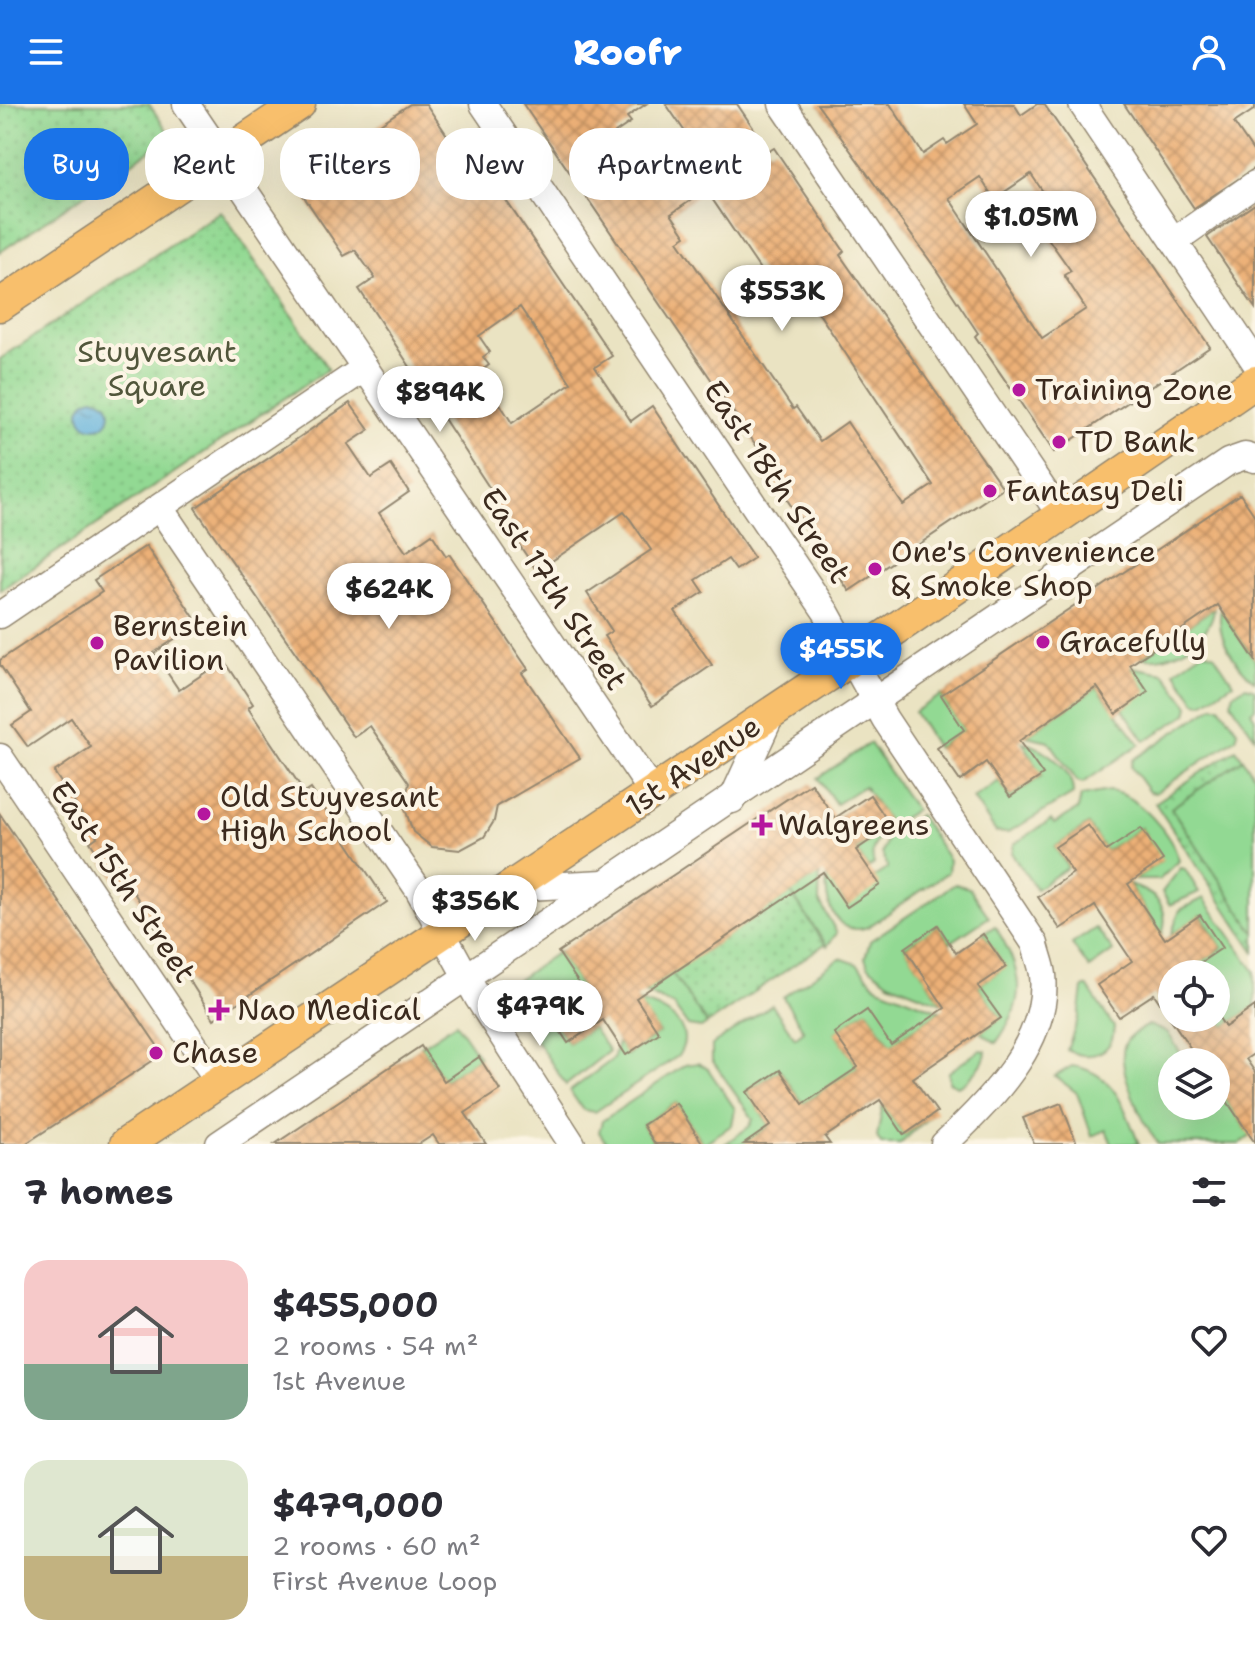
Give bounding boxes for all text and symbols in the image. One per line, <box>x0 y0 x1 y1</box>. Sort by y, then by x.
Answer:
text: Roofr <box>573 28 682 77</box>
icon: menu <box>24 30 68 74</box>
icon: person <box>1187 30 1231 74</box>
chip: Buy <box>24 128 129 200</box>
chip: Rent <box>145 128 264 200</box>
chip: Filters <box>280 128 420 200</box>
chip: New <box>436 128 553 200</box>
chip: Apartment <box>569 128 771 200</box>
pin: $1.05M <box>966 191 1096 259</box>
text: $1.05M <box>983 199 1079 234</box>
pin: $553K <box>726 265 838 333</box>
text: $553K <box>739 273 825 308</box>
park label: Stuyvesant Square <box>77 331 237 406</box>
pin: $894K <box>384 366 496 434</box>
place label: Training Zone <box>1035 369 1233 410</box>
street label: East 18th Street <box>694 372 861 591</box>
text: $894K <box>395 374 485 409</box>
marker: Training Zone <box>1010 381 1028 399</box>
place label: TD Bank <box>1075 421 1195 462</box>
marker: TD Bank <box>1050 433 1068 451</box>
place label: Fantasy Deli <box>1006 470 1184 511</box>
street label: East 17th Street <box>472 480 637 698</box>
marker: Fantasy Deli <box>981 482 999 500</box>
place label: One's Convenience & Smoke Shop <box>891 531 1156 606</box>
marker: One's Convenience & Smoke Shop <box>866 560 884 578</box>
pin: $624K <box>333 563 445 631</box>
text: $624K <box>345 571 433 606</box>
place label: Bernstein Pavilion <box>113 605 248 680</box>
place label: Gracefully <box>1059 621 1206 662</box>
pin: $455K <box>785 623 897 691</box>
text: $455K <box>798 631 884 666</box>
marker: Gracefully <box>1034 633 1052 651</box>
marker: Bernstein Pavilion <box>88 634 106 652</box>
street label: 1st Avenue <box>617 705 768 826</box>
street label: East 15th Street <box>41 773 206 990</box>
place label: Old Stuyvesant High School <box>220 776 440 851</box>
place label: Walgreens <box>778 804 929 845</box>
marker: Old Stuyvesant High School <box>195 805 213 823</box>
marker: Walgreens <box>753 816 771 834</box>
pin: $356K <box>419 875 531 943</box>
text: $356K <box>431 883 519 918</box>
map controls <box>1158 960 1230 1120</box>
button: locate <box>1158 960 1230 1032</box>
pin: $479K <box>484 980 596 1048</box>
text: $479K <box>496 988 584 1023</box>
place label: Nao Medical <box>237 989 421 1030</box>
marker: Nao Medical <box>208 999 230 1021</box>
place label: Chase <box>172 1032 258 1073</box>
marker: Chase <box>147 1044 165 1062</box>
button: layers <box>1158 1048 1230 1120</box>
text: 7 homes <box>24 1169 173 1215</box>
icon: filters <box>1187 1170 1231 1214</box>
text: $455,000 <box>272 1282 438 1328</box>
icon: home <box>88 1292 184 1388</box>
icon: heart <box>1187 1318 1231 1362</box>
text: 2 rooms · 54 m² <box>272 1328 478 1363</box>
text: 1st Avenue <box>272 1363 406 1398</box>
text: $479,000 <box>272 1482 444 1528</box>
icon: home <box>88 1492 184 1588</box>
icon: heart <box>1187 1518 1231 1562</box>
text: 2 rooms · 60 m² <box>272 1528 481 1563</box>
text: First Avenue Loop <box>272 1563 497 1598</box>

